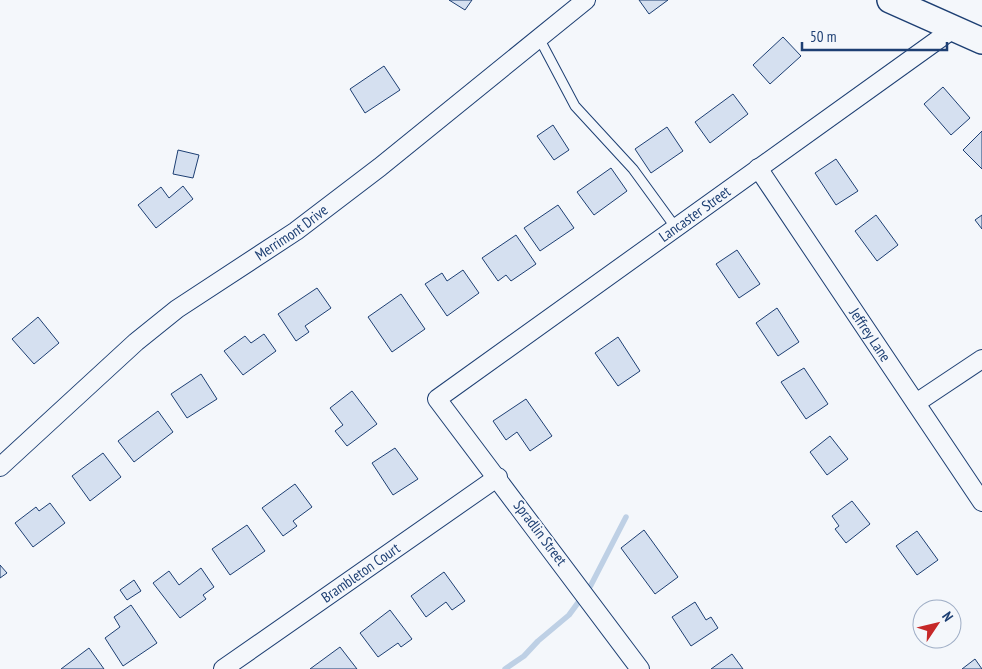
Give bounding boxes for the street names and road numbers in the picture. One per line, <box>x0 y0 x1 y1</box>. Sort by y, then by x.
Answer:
street label: Lancaster Street <box>655 182 734 246</box>
street label: Merrimont Drive <box>251 200 331 264</box>
street label: Jeffrey Lane <box>845 303 895 365</box>
street label: Spradlin Street <box>510 496 571 569</box>
street label: Brambleton Court <box>317 538 403 606</box>

